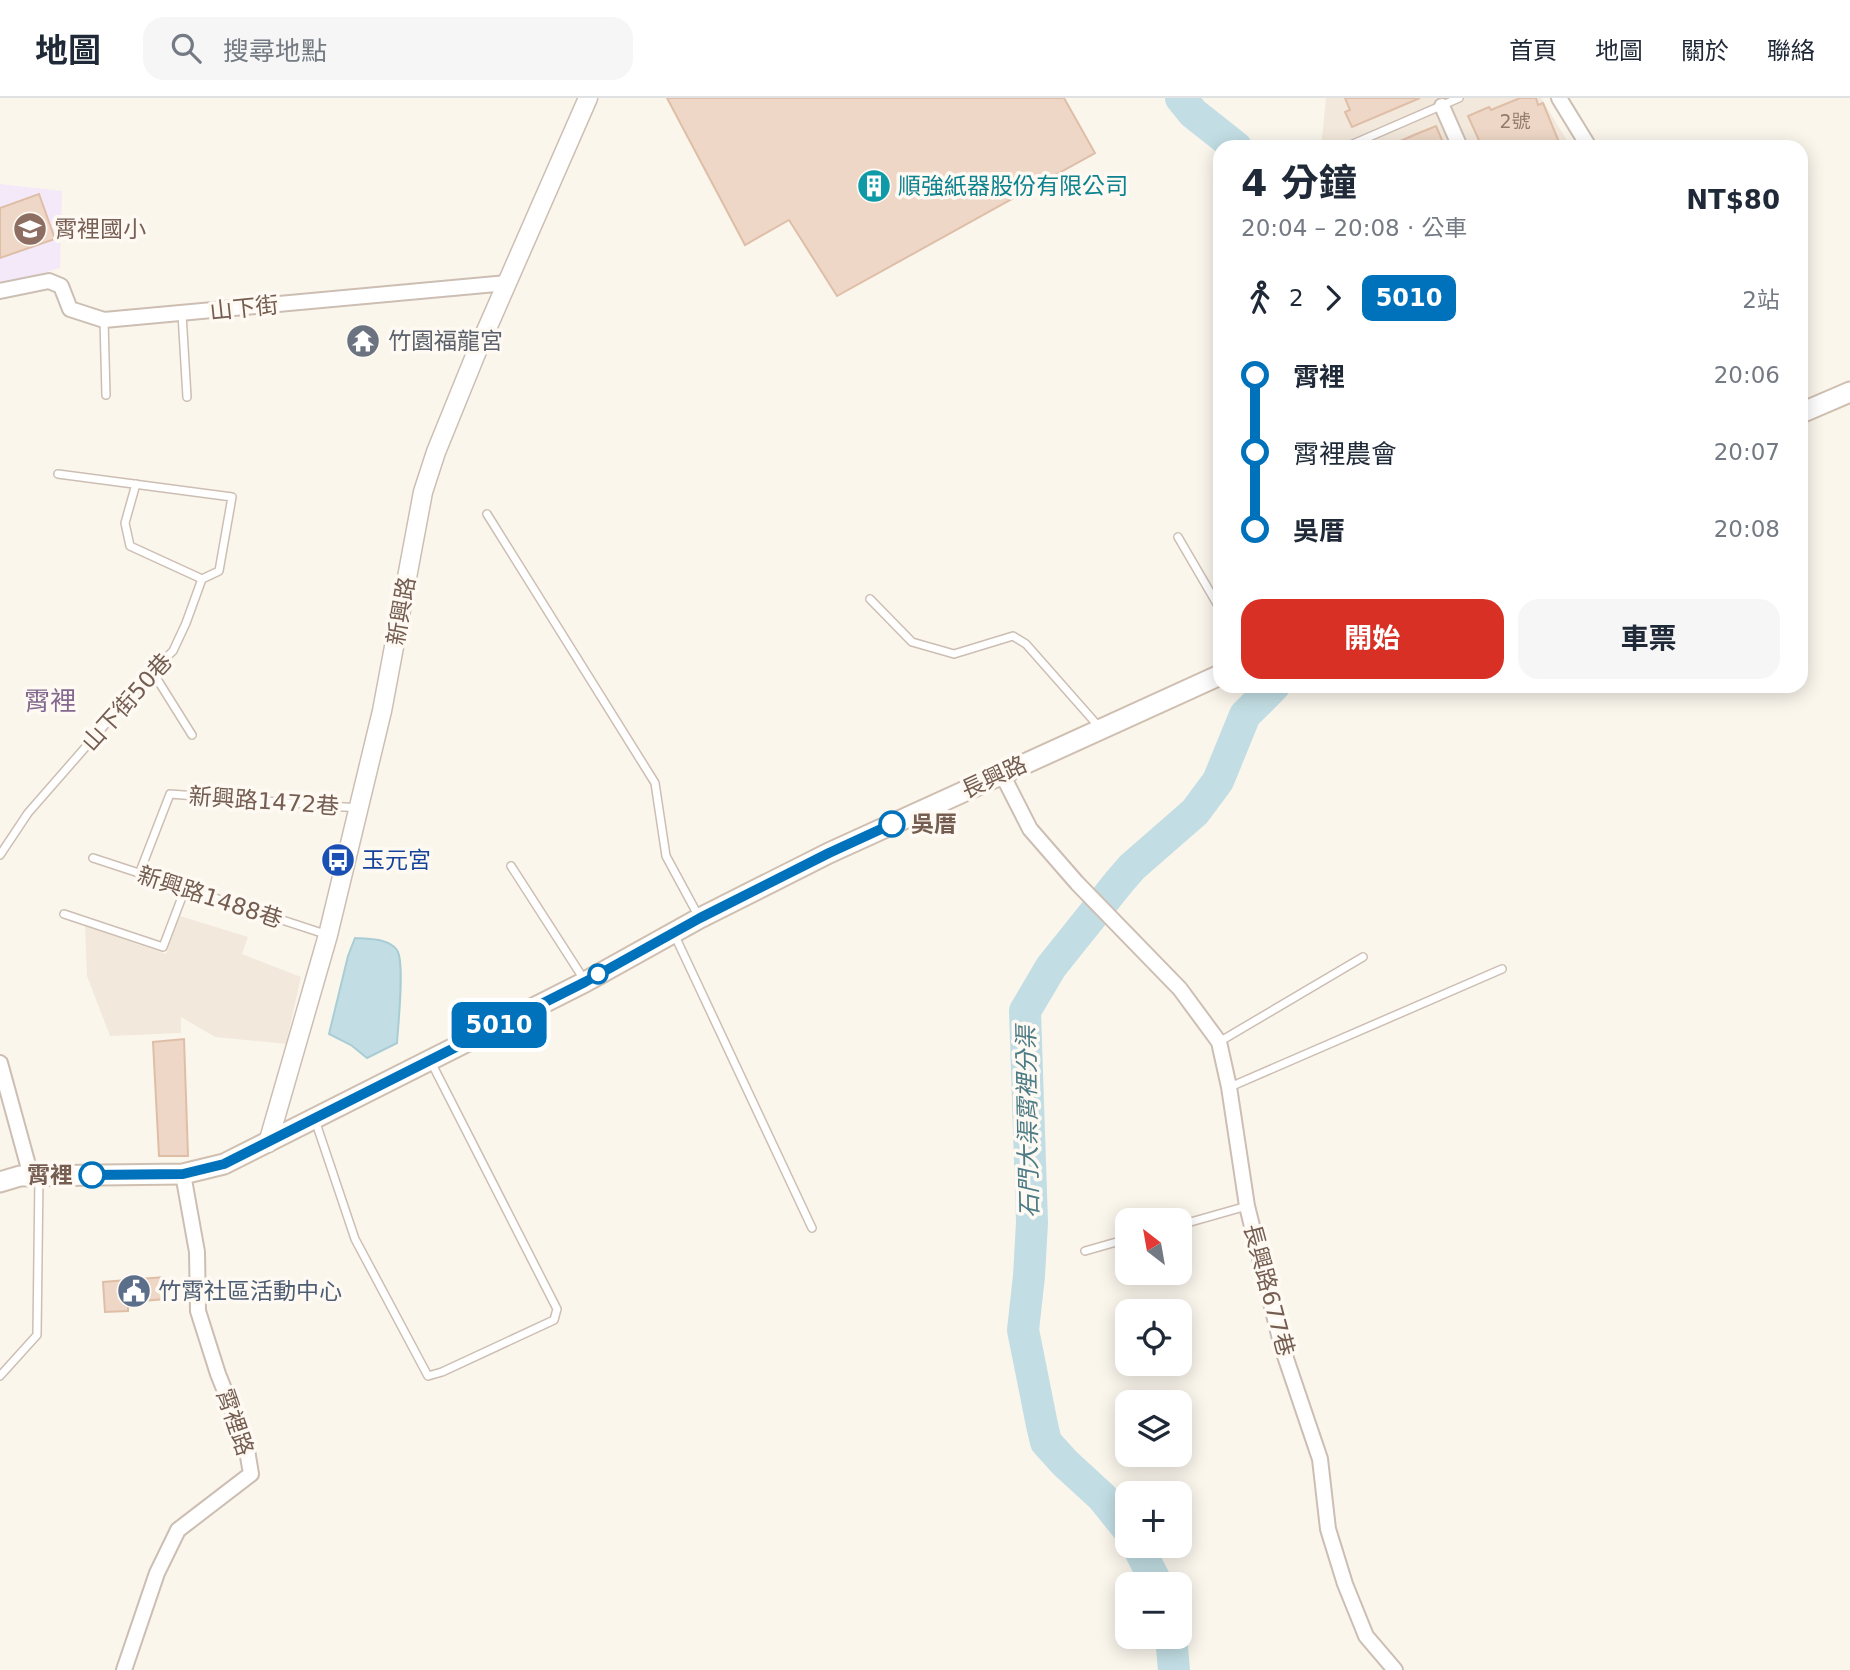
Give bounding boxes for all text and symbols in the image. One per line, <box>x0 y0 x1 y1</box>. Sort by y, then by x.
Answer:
search box <box>143 17 633 80</box>
icon: search <box>167 29 205 67</box>
text: 地圖 <box>35 31 101 70</box>
text: 搜尋地點 <box>223 36 327 66</box>
text: 首頁 <box>1509 37 1557 65</box>
text: 地圖 <box>1595 37 1643 65</box>
text: 關於 <box>1681 37 1729 65</box>
text: 聯絡 <box>1767 37 1815 65</box>
house number: 2號 <box>1499 110 1531 132</box>
text: 4 分鐘 <box>1241 161 1357 205</box>
building icon: 順強紙器股份有限公司 <box>855 167 893 205</box>
place label: 順強紙器股份有限公司 <box>898 173 1128 199</box>
text: NT$80 <box>1686 185 1780 215</box>
school or university icon: 霄裡國小 <box>11 210 49 248</box>
text: 20:04 – 20:08 · 公車 <box>1241 215 1468 241</box>
place label: 霄裡國小 <box>54 216 146 242</box>
icon: walk <box>1241 279 1279 317</box>
icon: forward <box>1314 279 1352 317</box>
text: 5010 <box>1376 284 1442 312</box>
text: 2 <box>1289 285 1304 311</box>
text: 2站 <box>1742 287 1780 313</box>
street label: 山下街 <box>208 291 280 325</box>
temple icon: 竹園福龍宮 <box>344 322 382 360</box>
place label: 竹園福龍宮 <box>388 328 503 354</box>
text: 霄裡 <box>1293 362 1345 392</box>
text: 20:06 <box>1714 362 1780 388</box>
text: 霄裡農會 <box>1293 439 1397 469</box>
text: 20:07 <box>1714 439 1780 465</box>
text: 吳厝 <box>1293 516 1345 546</box>
text: 20:08 <box>1714 516 1780 542</box>
street label: 新興路 <box>382 575 420 647</box>
button: 開始 <box>1241 599 1504 679</box>
button: 車票 <box>1518 599 1780 679</box>
street label: 山下街50巷 <box>77 648 177 756</box>
district label: 霄裡 <box>24 686 76 716</box>
street label: 長興路 <box>957 751 1031 803</box>
street label: 新興路1472巷 <box>188 783 340 819</box>
marker: 吳厝 <box>879 811 905 837</box>
place label: 吳厝 <box>911 811 957 837</box>
bus stop icon: 玉元宮 <box>319 841 357 879</box>
place label: 玉元宮 <box>362 847 431 873</box>
street label: 新興路1488巷 <box>134 861 286 933</box>
unlabelled marker <box>588 964 608 984</box>
line badge: 5010 <box>450 1002 548 1048</box>
text: 5010 <box>466 1011 532 1039</box>
water label: 石門大渠霄裡分渠 <box>1012 1023 1044 1218</box>
place label: 霄裡 <box>27 1162 73 1188</box>
marker: 霄裡 <box>79 1162 105 1188</box>
north arrow <box>1115 1208 1192 1284</box>
map controls <box>1115 1208 1192 1649</box>
street label: 長興路677巷 <box>1239 1221 1299 1359</box>
public building icon: 竹霄社區活動中心 <box>115 1272 153 1310</box>
place label: 竹霄社區活動中心 <box>158 1278 342 1304</box>
button: locate <box>1115 1299 1192 1376</box>
street label: 霄裡路 <box>211 1385 259 1459</box>
button: layers <box>1115 1390 1192 1467</box>
button: + <box>1115 1481 1192 1558</box>
button: − <box>1115 1572 1192 1649</box>

